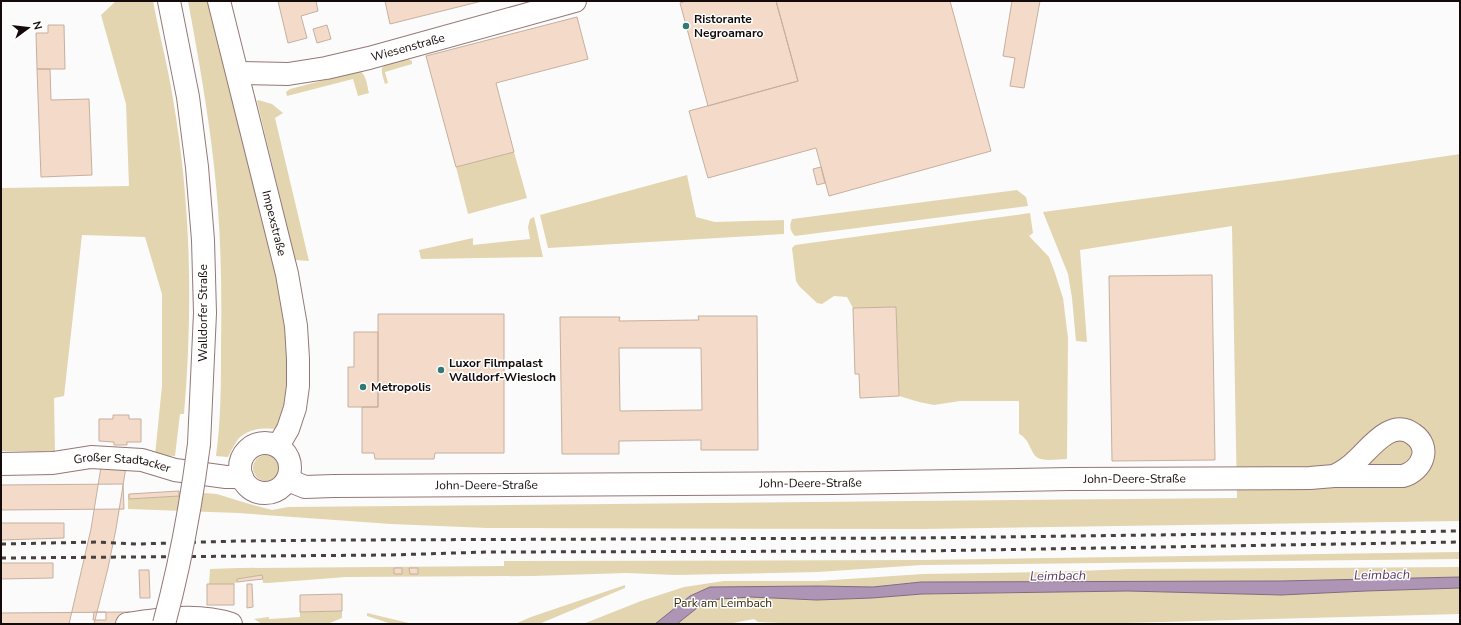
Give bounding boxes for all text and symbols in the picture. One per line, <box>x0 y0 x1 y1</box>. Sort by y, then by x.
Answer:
north arrow <box>8 8 48 48</box>
place label: Ristorante Negroamaro <box>694 11 764 41</box>
text: N <box>29 20 45 31</box>
marker: Ristorante Negroamaro <box>681 21 691 31</box>
street label: Wiesenstraße <box>369 29 447 65</box>
street label: Impexstraße <box>258 189 290 258</box>
street label: Walldorfer Straße <box>195 264 211 362</box>
place label: Luxor Filmpalast Walldorf-Wiesloch <box>449 355 556 385</box>
marker: Luxor Filmpalast Walldorf-Wiesloch <box>436 365 446 375</box>
place label: Metropolis <box>371 379 431 395</box>
marker: Metropolis <box>358 382 368 392</box>
street label: Großer Stadtacker <box>72 449 173 476</box>
street label: John-Deere-Straße <box>1082 471 1186 487</box>
street label: John-Deere-Straße <box>758 475 862 491</box>
street label: John-Deere-Straße <box>434 477 538 493</box>
water label: Leimbach <box>1354 566 1410 584</box>
water label: Leimbach <box>1030 567 1086 585</box>
park label: Park am Leimbach <box>674 595 772 611</box>

